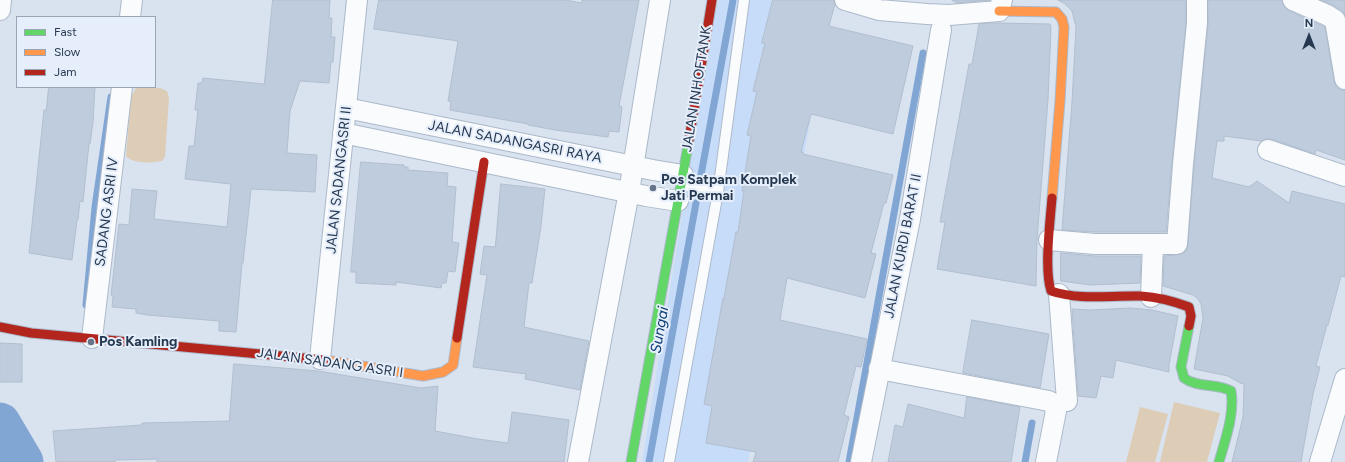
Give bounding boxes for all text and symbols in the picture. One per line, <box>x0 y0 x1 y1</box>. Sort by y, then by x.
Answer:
legend <box>16 16 156 88</box>
north arrow <box>1289 16 1329 56</box>
text: N <box>1305 17 1313 30</box>
text: Fast <box>54 25 77 39</box>
street label: JALAN INHOFTANK <box>679 25 715 153</box>
text: Slow <box>54 45 80 59</box>
text: Jam <box>54 65 77 79</box>
street label: JALAN SADANGASRI II <box>323 106 355 254</box>
street label: JALAN SADANGASRI RAYA <box>427 117 603 167</box>
street label: SADANG ASRI IV <box>92 157 122 267</box>
place label: Pos Satpam Komplek Jati Permai <box>661 172 797 204</box>
street label: JALAN KURDI BARAT II <box>881 172 925 320</box>
marker: Pos Satpam Komplek Jati Permai <box>648 183 658 193</box>
water label: Sungai <box>647 305 673 355</box>
place label: Pos Kamling <box>99 334 177 350</box>
marker: Pos Kamling <box>86 337 96 347</box>
street label: JALAN SADANG ASRI I <box>256 344 404 382</box>

